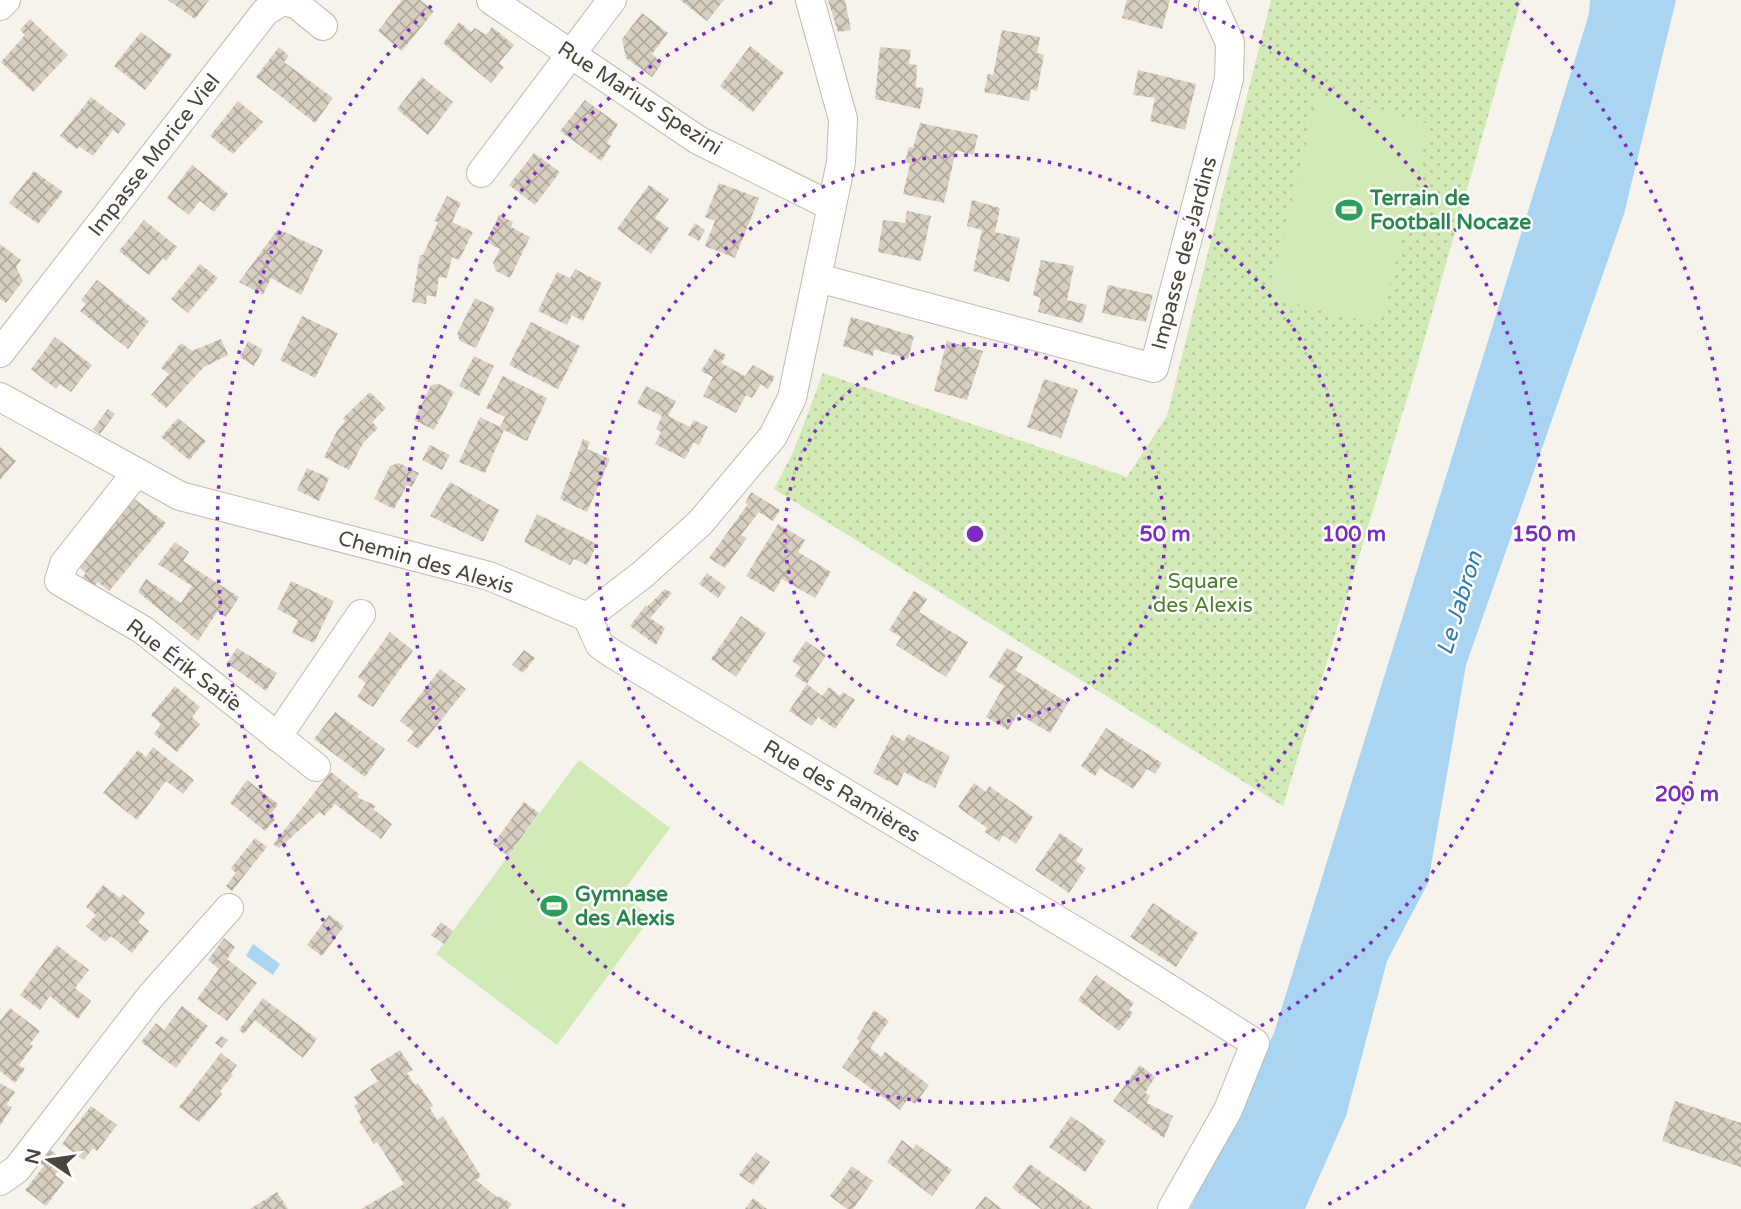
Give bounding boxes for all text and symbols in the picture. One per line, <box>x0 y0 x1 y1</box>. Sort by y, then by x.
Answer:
street label: Rue Marius Spezini <box>553 36 726 161</box>
street label: Impasse Morice Viel <box>83 69 225 241</box>
street label: Impasse des Jardins <box>1147 154 1222 352</box>
place label: Terrain de Football Nocaze <box>1369 186 1531 235</box>
sports icon: Terrain de Football Nocaze <box>1334 195 1364 225</box>
centre of rings <box>963 522 987 546</box>
text: 50 m <box>1139 522 1191 547</box>
text: 100 m <box>1322 522 1386 547</box>
text: 150 m <box>1512 522 1576 547</box>
street label: Chemin des Alexis <box>335 525 517 600</box>
water label: Le Jabron <box>1431 547 1489 658</box>
park label: Square des Alexis <box>1153 569 1253 618</box>
street label: Rue Érik Satie <box>121 614 246 717</box>
street label: Rue des Ramières <box>759 735 925 848</box>
text: 200 m <box>1655 782 1719 807</box>
place label: Gymnase des Alexis <box>575 882 675 931</box>
sports icon: Gymnase des Alexis <box>539 891 569 921</box>
north arrow <box>14 1125 84 1195</box>
text: N <box>21 1146 46 1166</box>

